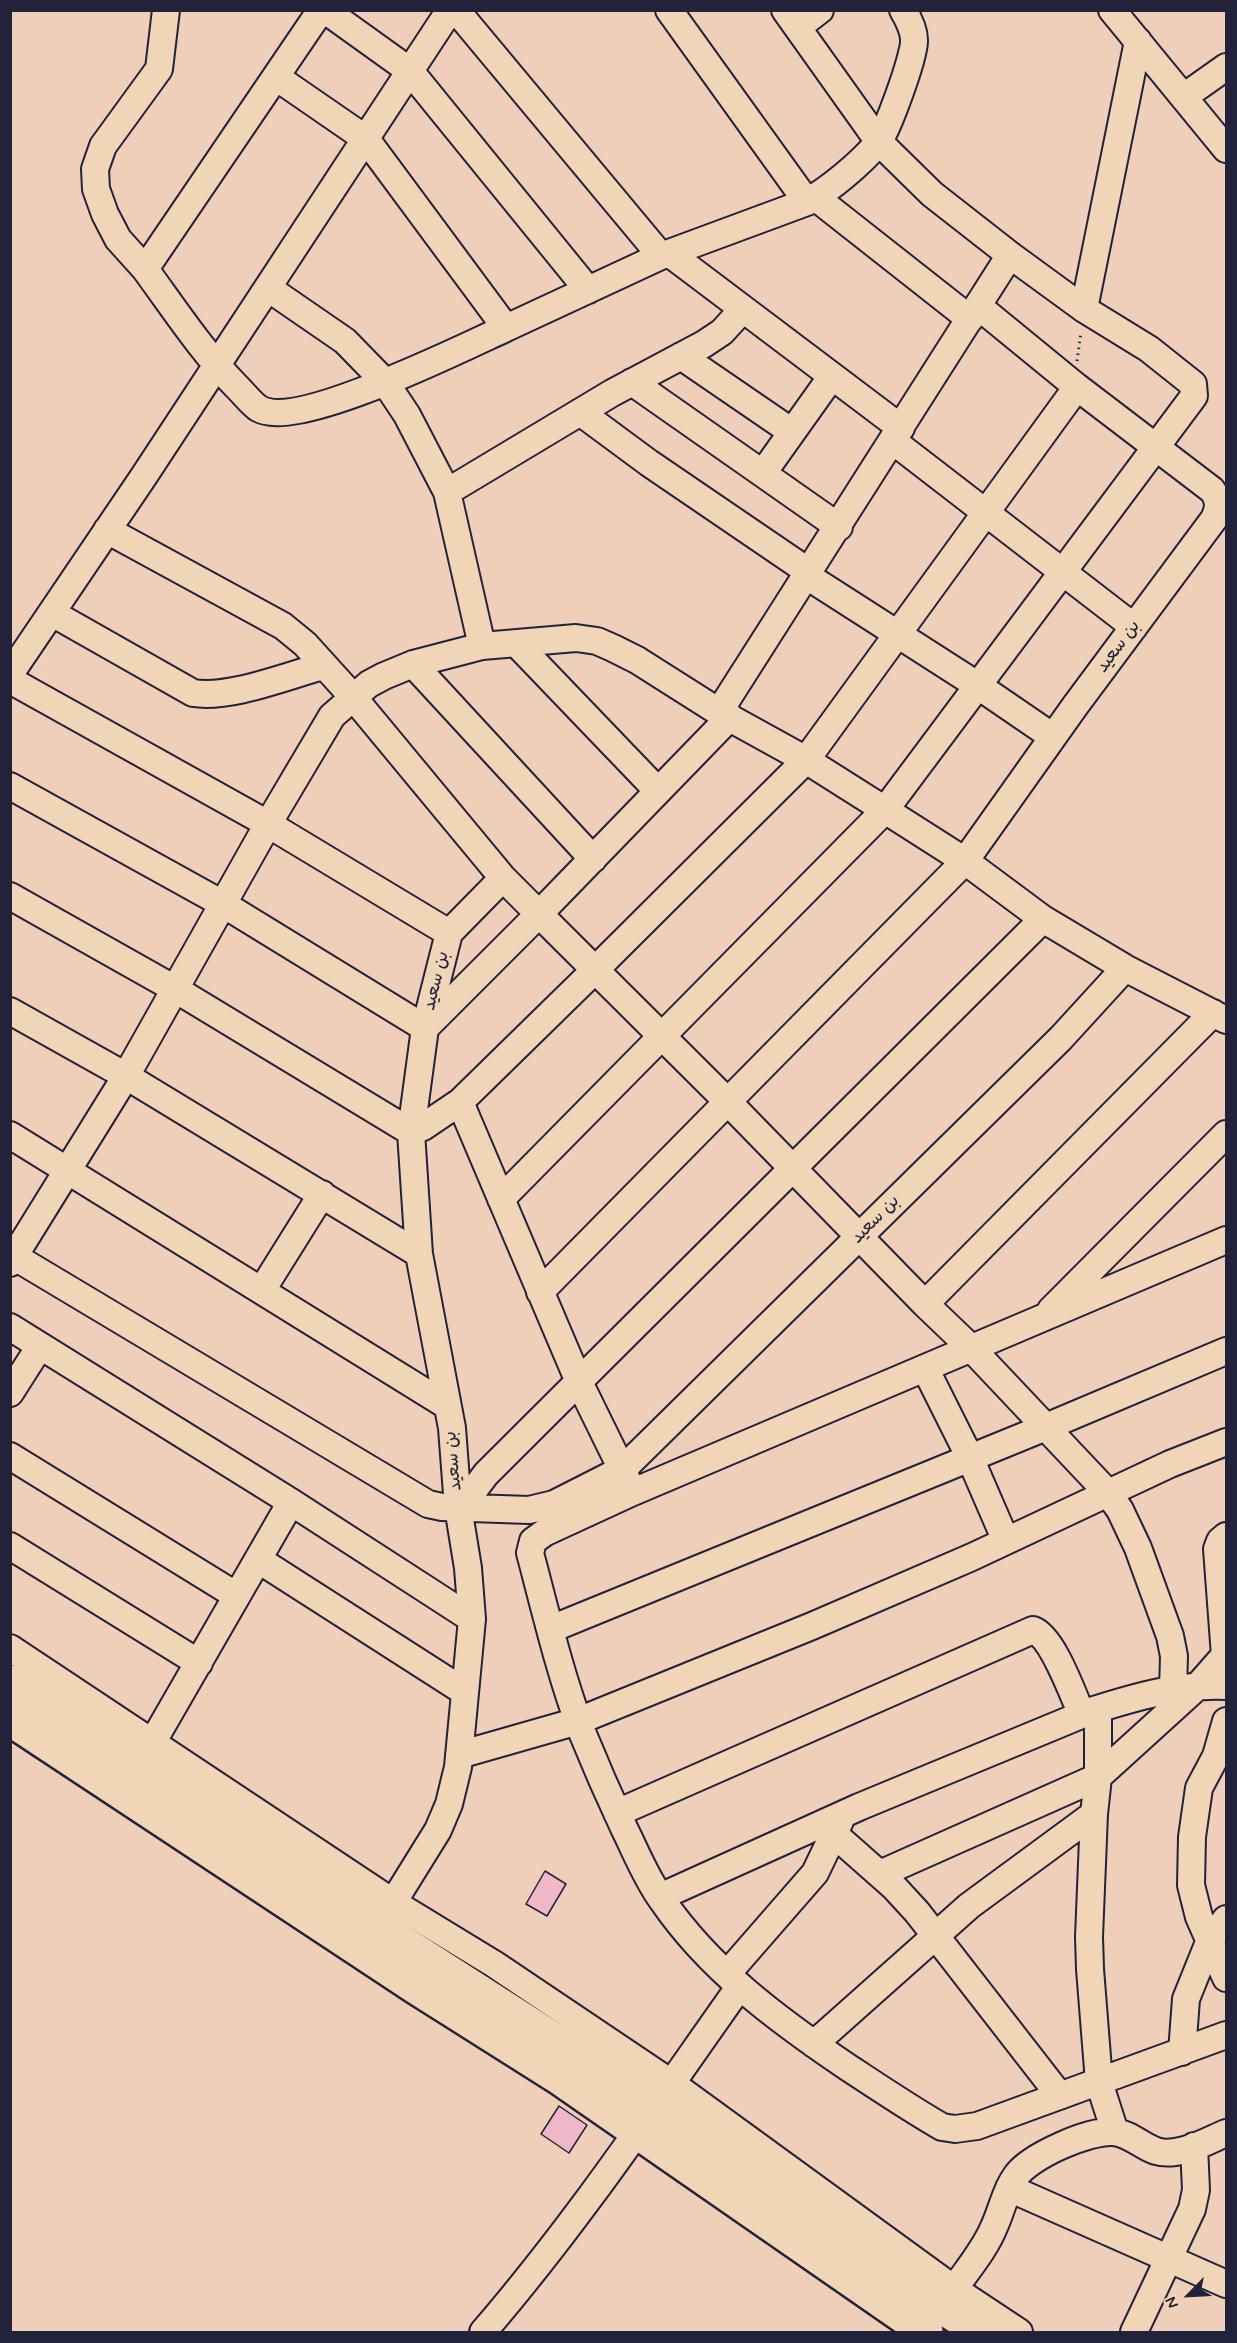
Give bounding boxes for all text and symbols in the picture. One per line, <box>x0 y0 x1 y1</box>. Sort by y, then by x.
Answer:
street label: بن سعيد <box>1092 616 1146 678</box>
street label: بن سعيد <box>419 949 455 1013</box>
street label: بن سعيد <box>847 1191 905 1249</box>
street label: بن سعيد <box>441 1430 467 1492</box>
north arrow <box>1159 2265 1219 2325</box>
text: N <box>1160 2293 1184 2312</box>

